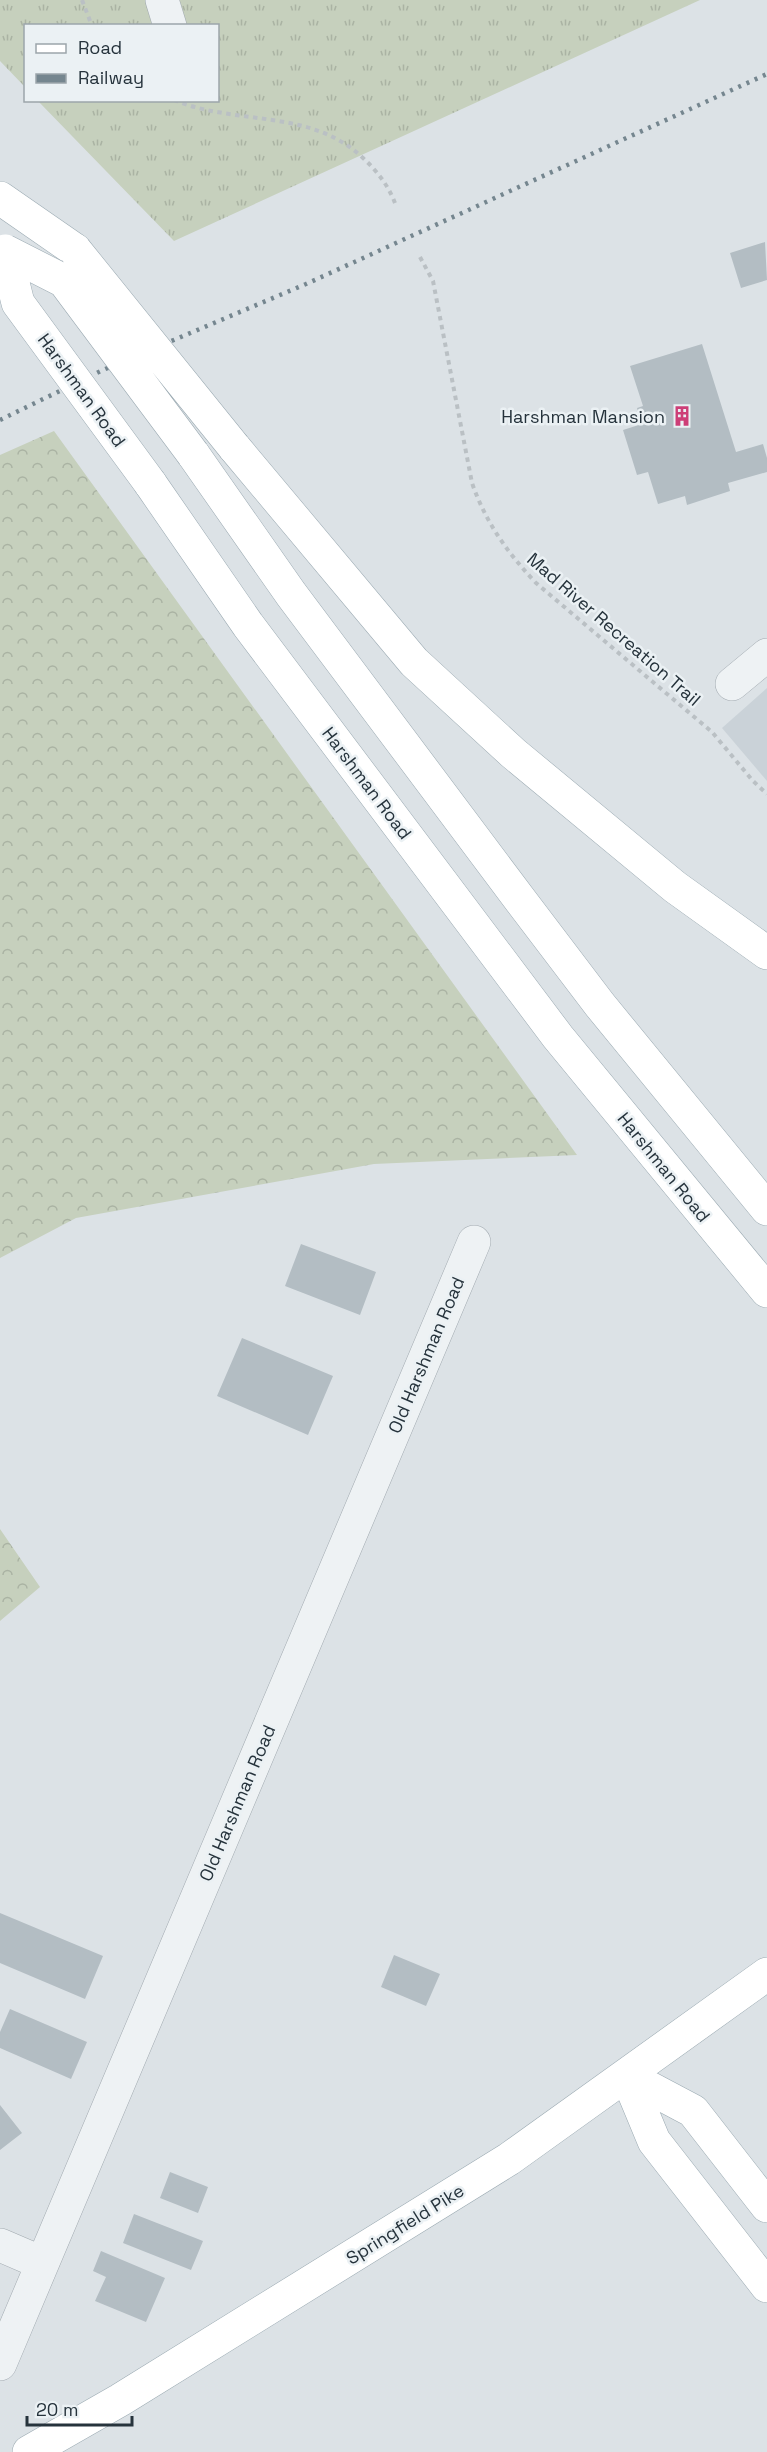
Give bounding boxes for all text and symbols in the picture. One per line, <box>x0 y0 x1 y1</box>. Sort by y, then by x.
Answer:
legend <box>24 24 219 102</box>
text: Road <box>78 36 122 59</box>
text: Railway <box>78 66 144 89</box>
street label: Harshman Road <box>33 329 131 451</box>
building icon: Harshman Mansion <box>670 404 694 428</box>
place label: Harshman Mansion <box>501 405 665 428</box>
street label: Mad River Recreation Trail <box>522 547 706 711</box>
street label: Harshman Road <box>317 722 417 844</box>
street label: Harshman Road <box>613 1107 715 1227</box>
street label: Old Harshman Road <box>383 1273 469 1437</box>
street label: Old Harshman Road <box>194 1721 280 1885</box>
street label: Springfield Pike <box>342 2179 468 2269</box>
scale bar <box>27 2389 132 2427</box>
text: 20 m <box>36 2398 79 2421</box>

